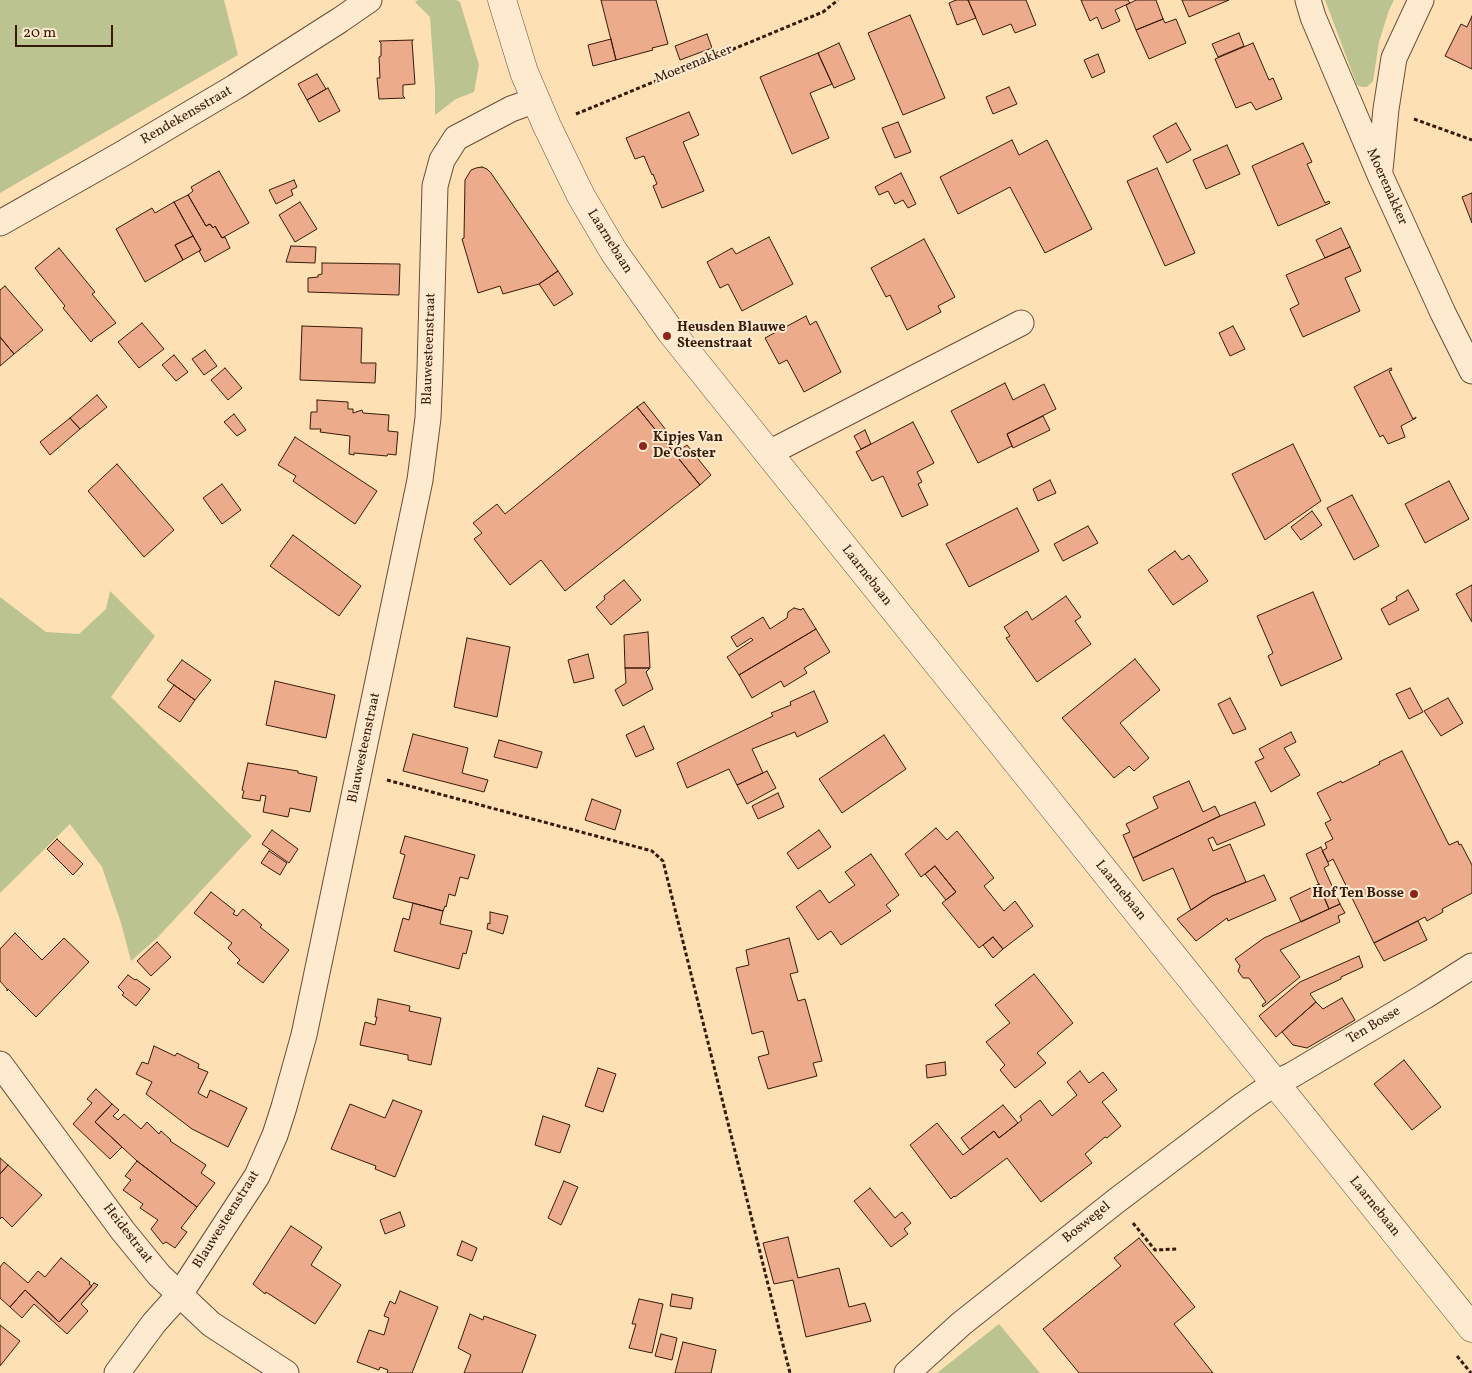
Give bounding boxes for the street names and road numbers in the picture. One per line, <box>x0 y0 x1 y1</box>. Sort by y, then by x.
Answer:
street label: Moerenakker <box>653 42 735 88</box>
street label: Rendekensstraat <box>138 83 236 149</box>
street label: Moerenakker <box>1362 146 1410 228</box>
street label: Laarnebaan <box>583 207 635 277</box>
street label: Blauwesteenstraat <box>420 292 440 406</box>
street label: Laarnebaan <box>837 542 895 610</box>
street label: Blauwesteenstraat <box>345 691 385 805</box>
street label: Laarnebaan <box>1091 858 1149 924</box>
street label: Ten Bosse <box>1344 1003 1404 1049</box>
street label: Blauwesteenstraat <box>190 1168 264 1272</box>
street label: Laarnebaan <box>1345 1174 1403 1240</box>
street label: Boswegel <box>1059 1198 1115 1248</box>
street label: Heidestraat <box>98 1201 156 1267</box>

